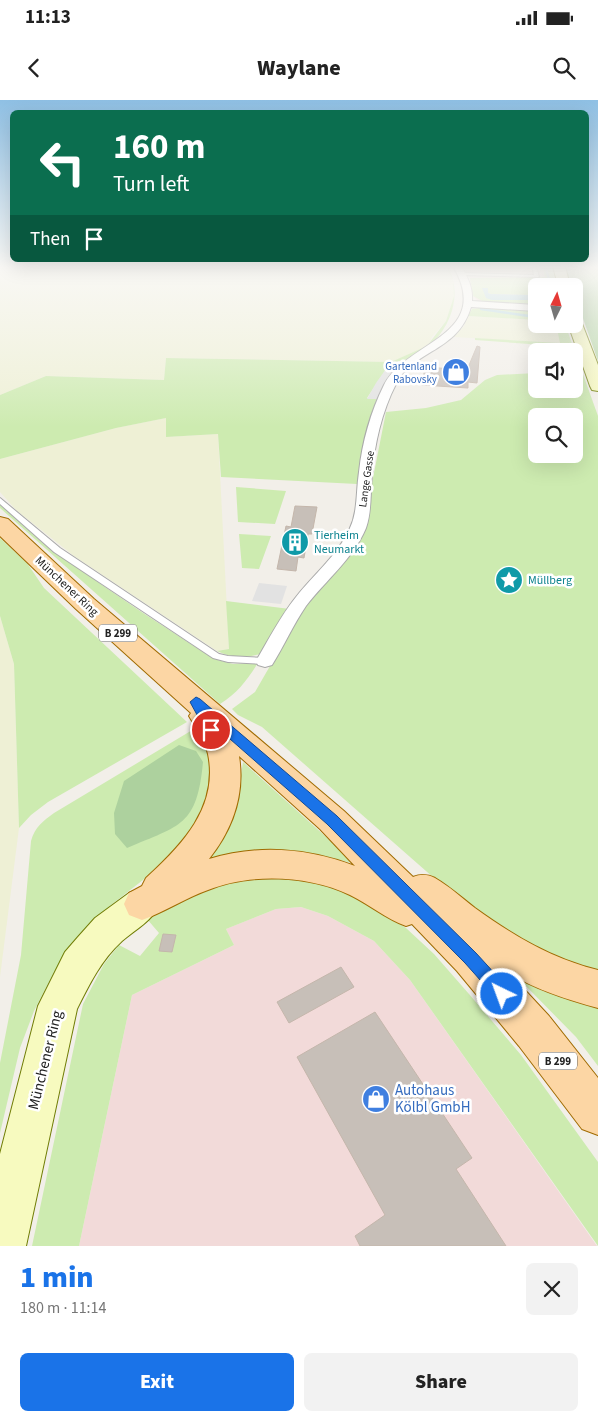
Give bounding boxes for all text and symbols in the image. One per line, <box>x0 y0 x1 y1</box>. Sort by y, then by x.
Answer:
text: 11:13 <box>25 4 71 31</box>
text: Waylane <box>257 52 341 84</box>
icon: back <box>20 54 48 82</box>
icon: search <box>550 54 578 82</box>
text: 160 m <box>113 122 205 172</box>
icon: left <box>30 130 95 195</box>
text: Turn left <box>113 168 189 200</box>
icon: arrive <box>80 225 108 253</box>
text: Then <box>30 226 70 253</box>
north arrow <box>528 278 582 332</box>
map controls <box>528 278 583 463</box>
button: sound <box>528 343 583 398</box>
shop icon: Gartenland Rabovsky <box>441 357 471 387</box>
place label: Gartenland Rabovsky <box>385 359 437 387</box>
button: search <box>528 408 583 463</box>
street label: Lange Gasse <box>355 449 378 508</box>
building icon: Tierheim Neumarkt <box>280 527 310 557</box>
place label: Tierheim Neumarkt <box>314 527 364 558</box>
street label: Münchener Ring <box>31 552 102 620</box>
place icon: Müllberg <box>494 565 524 595</box>
place label: Müllberg <box>528 572 572 589</box>
road number: B 299 <box>99 624 137 642</box>
pin <box>190 709 232 751</box>
icon: arrive <box>197 716 225 744</box>
position arrow <box>475 967 527 1019</box>
street label: Münchener Ring <box>23 1008 68 1112</box>
road number: B 299 <box>539 1052 577 1069</box>
place label: Autohaus Kölbl GmbH <box>395 1080 470 1118</box>
shop icon: Autohaus Kölbl GmbH <box>361 1084 391 1114</box>
text: 1 min <box>20 1256 94 1299</box>
button: close <box>526 1263 578 1315</box>
text: 180 m · 11:14 <box>20 1297 107 1319</box>
button: Exit <box>20 1353 294 1411</box>
button: Share <box>304 1353 578 1411</box>

